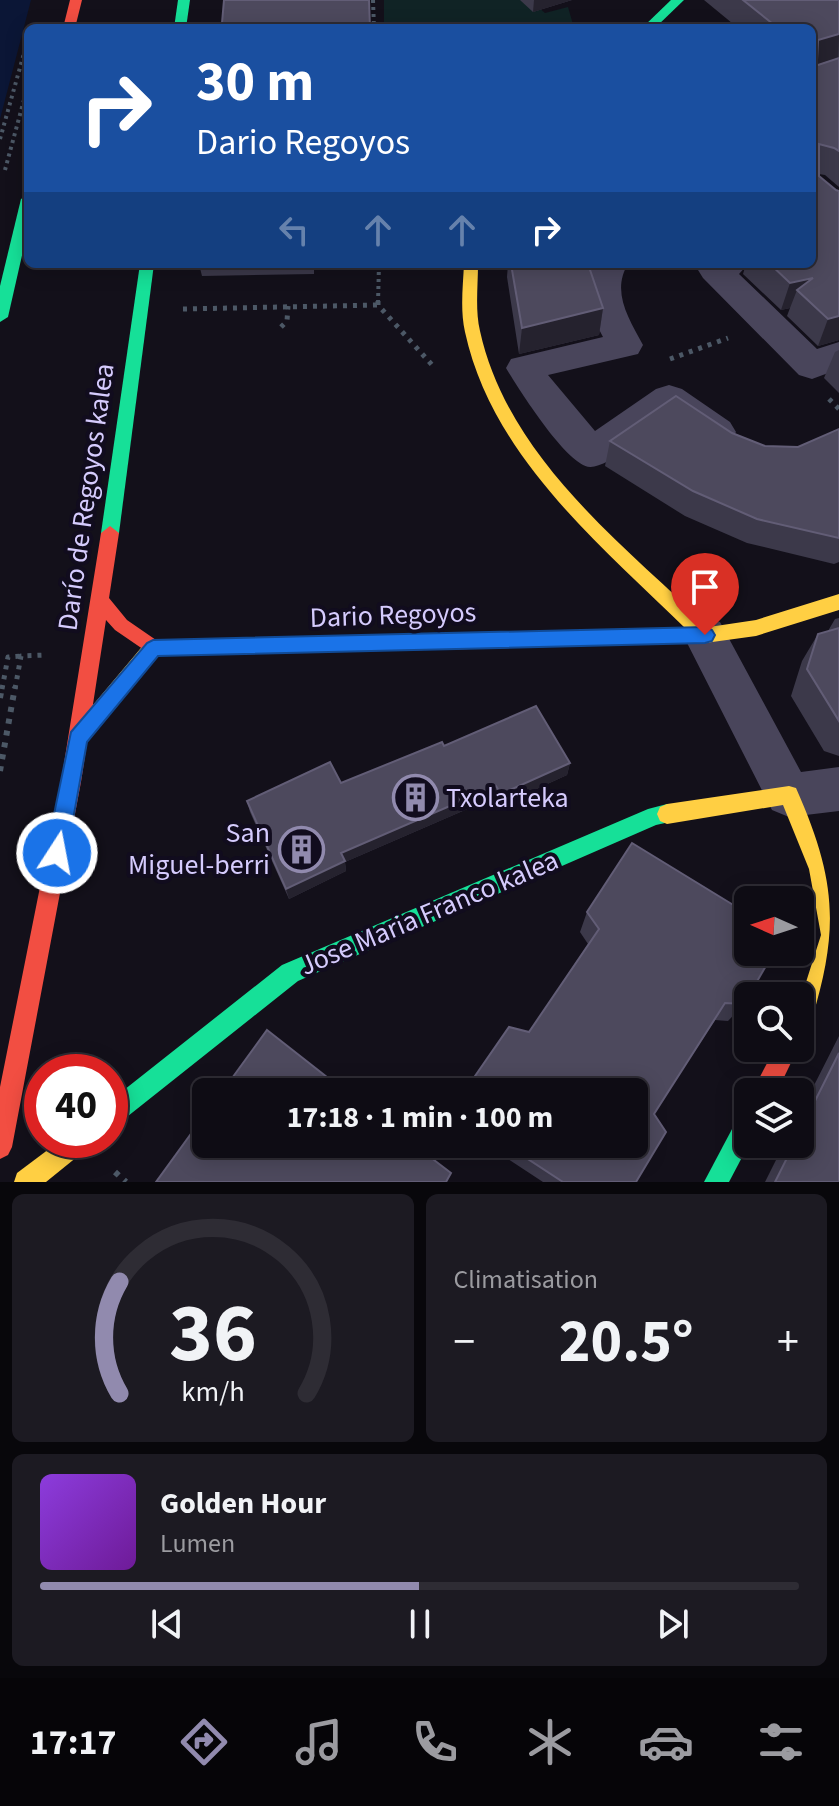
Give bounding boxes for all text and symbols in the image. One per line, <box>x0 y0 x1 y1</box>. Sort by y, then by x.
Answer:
text: 30 m <box>196 43 314 122</box>
icon: right <box>64 56 168 160</box>
text: Dario Regoyos <box>196 117 410 168</box>
icon: left <box>272 208 316 252</box>
icon: ahead <box>356 208 400 252</box>
icon: ahead <box>440 208 484 252</box>
icon: right <box>524 208 568 252</box>
street label: Darío de Regoyos kalea <box>47 361 125 633</box>
pin <box>671 553 739 635</box>
icon: arrive <box>683 565 727 609</box>
street label: Dario Regoyos <box>309 592 477 638</box>
building icon: Txolarteka <box>391 774 439 822</box>
place label: Txolarteka <box>446 778 569 818</box>
position arrow <box>15 811 99 895</box>
place label: San Miguel-berri <box>128 813 270 885</box>
building icon: San Miguel-berri <box>277 825 325 873</box>
street label: Jose Maria Franco kalea <box>293 840 565 986</box>
north arrow <box>734 886 814 966</box>
map controls <box>734 886 814 1158</box>
button: search <box>734 982 814 1062</box>
speed limit sign: 40 <box>24 1054 128 1158</box>
button: layers <box>734 1078 814 1158</box>
text: 17:18 · 1 min · 100 m <box>287 1096 553 1139</box>
text: Climatisation <box>454 1261 598 1298</box>
text: 36 <box>169 1275 257 1393</box>
text: 20.5° <box>559 1300 694 1385</box>
text: − <box>454 1311 475 1374</box>
text: + <box>777 1311 799 1374</box>
text: km/h <box>181 1372 244 1412</box>
text: Golden Hour <box>160 1482 326 1525</box>
text: Lumen <box>160 1525 235 1562</box>
icon: previous <box>145 1602 189 1646</box>
icon: pause <box>398 1602 442 1646</box>
icon: next <box>651 1602 695 1646</box>
icon: directions <box>176 1714 232 1770</box>
icon: music <box>291 1714 347 1770</box>
icon: phone <box>407 1714 463 1770</box>
icon: climate <box>522 1714 578 1770</box>
icon: car <box>638 1714 694 1770</box>
icon: filters <box>753 1714 809 1770</box>
text: 17:17 <box>30 1717 117 1768</box>

